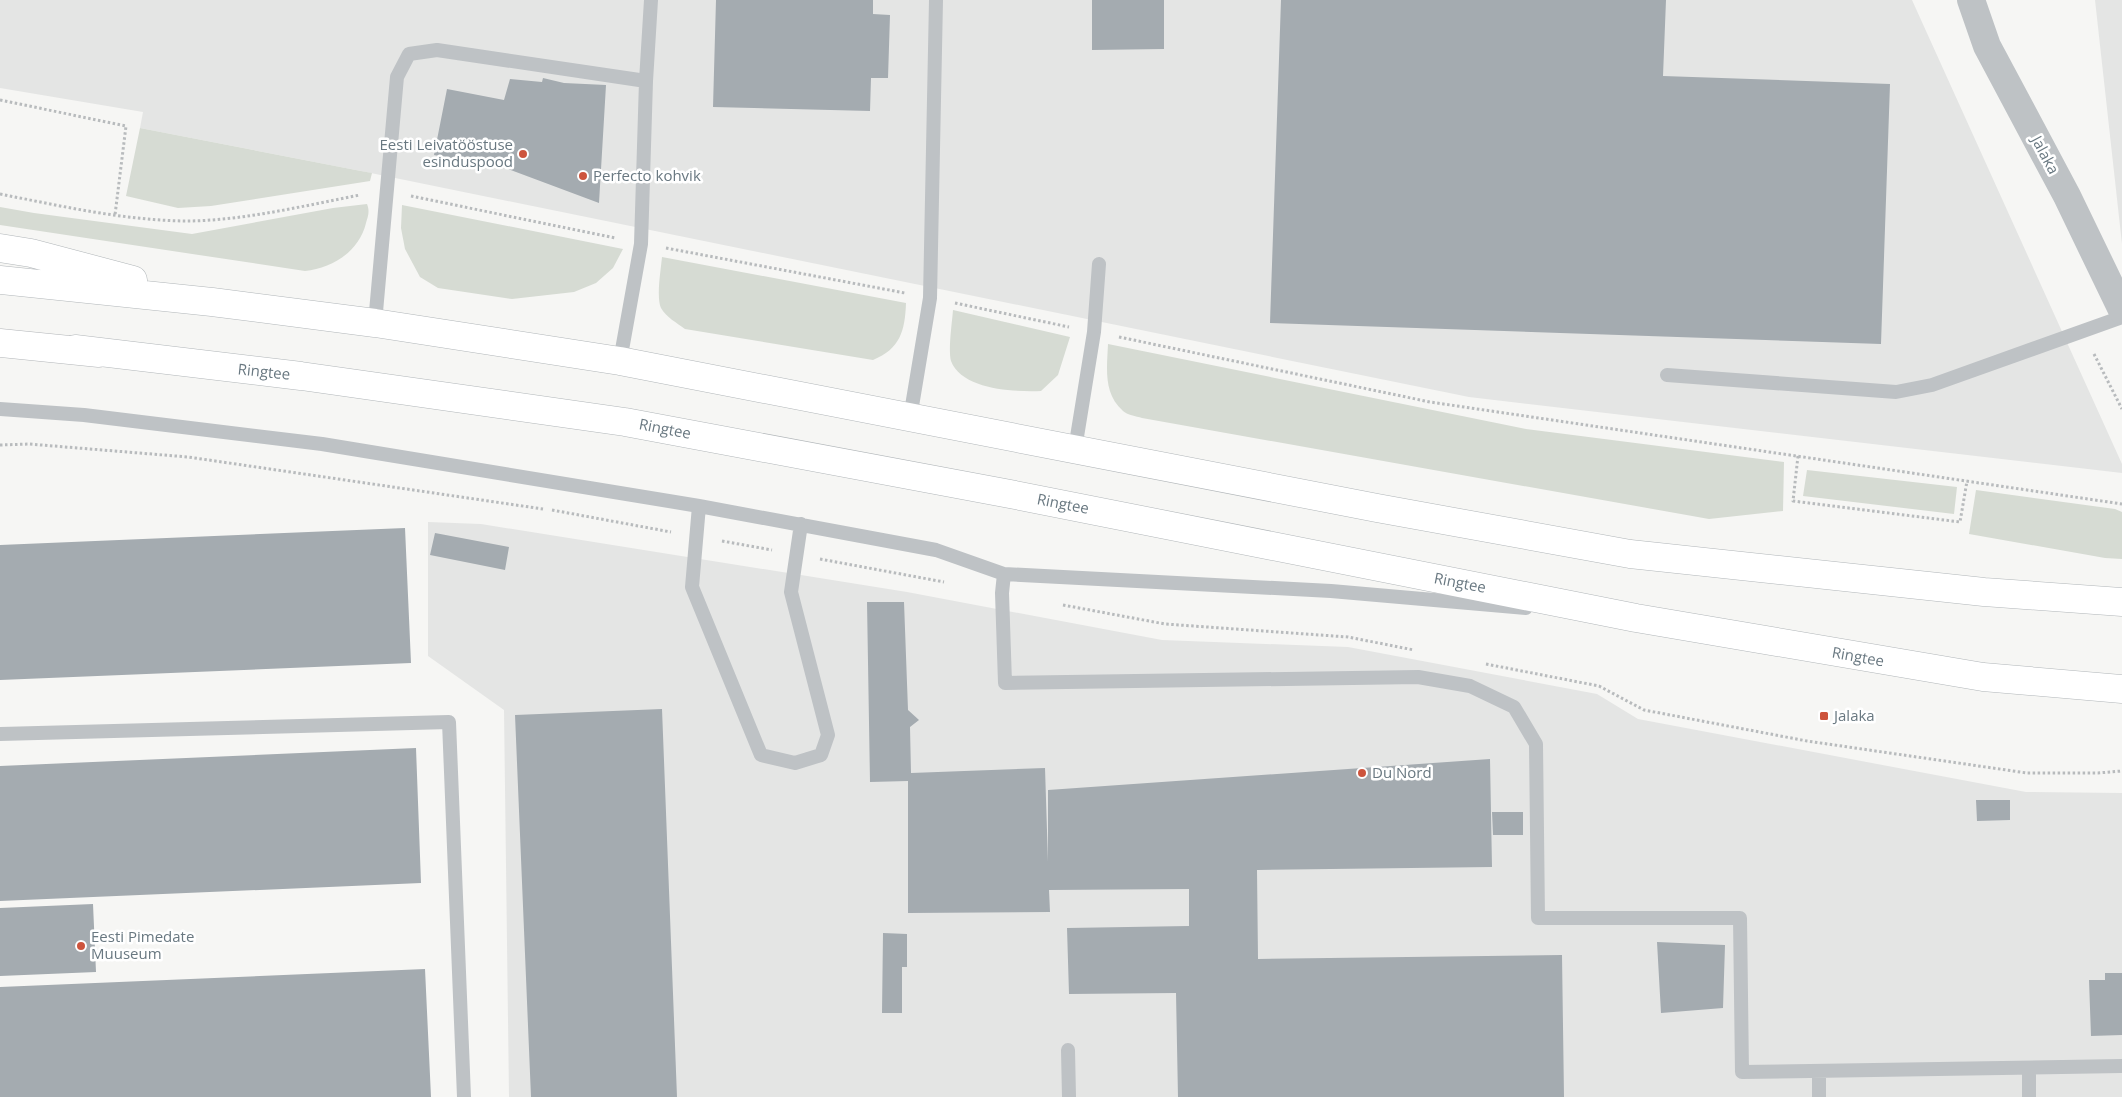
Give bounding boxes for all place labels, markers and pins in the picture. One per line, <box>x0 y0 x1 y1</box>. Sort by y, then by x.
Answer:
place label: Eesti Leivatööstuse esinduspood <box>380 134 513 171</box>
marker: Eesti Leivatööstuse esinduspood <box>517 148 529 160</box>
place label: Perfecto kohvik <box>593 165 701 185</box>
marker: Perfecto kohvik <box>577 170 589 182</box>
place label: Jalaka <box>1832 705 1875 725</box>
marker: Jalaka <box>1818 710 1830 722</box>
place label: Du Nord <box>1372 762 1432 782</box>
marker: Du Nord <box>1356 767 1368 779</box>
place label: Eesti Pimedate Muuseum <box>91 926 194 963</box>
marker: Eesti Pimedate Muuseum <box>75 940 87 952</box>

